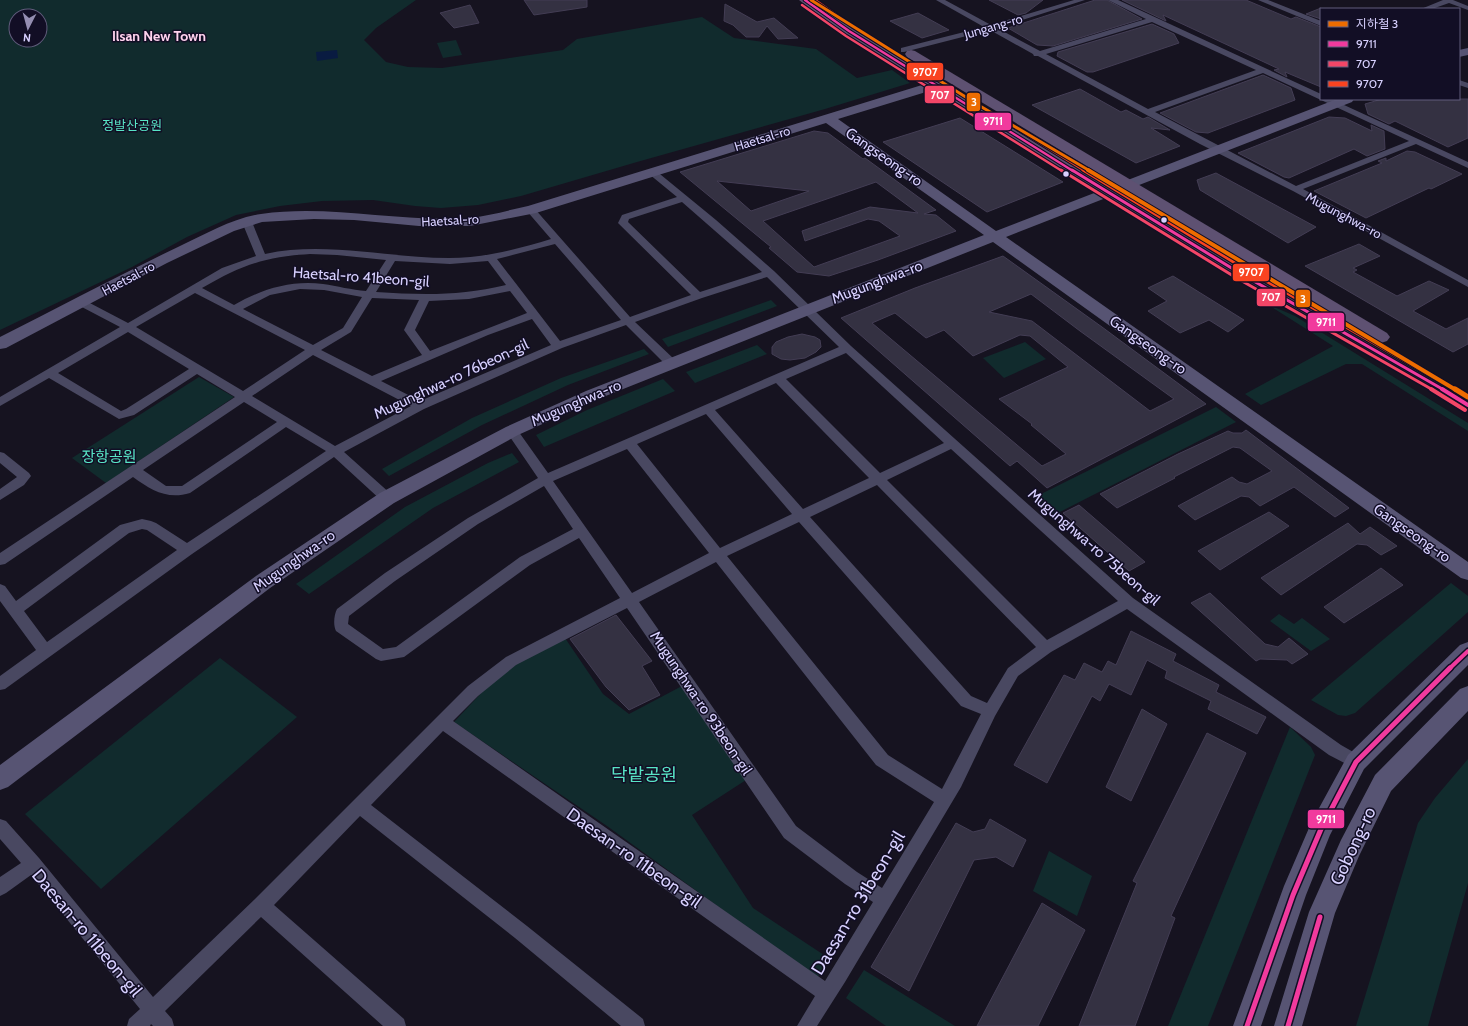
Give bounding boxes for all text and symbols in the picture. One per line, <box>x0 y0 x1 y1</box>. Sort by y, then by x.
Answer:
north arrow <box>8 8 48 48</box>
legend <box>1320 8 1460 100</box>
street label: Jungang-ro <box>961 10 1024 42</box>
text: 지하철 3 <box>1356 16 1398 31</box>
district label: Ilsan New Town <box>112 27 206 45</box>
text: N <box>22 31 32 45</box>
text: 9711 <box>1356 36 1377 51</box>
text: 707 <box>1356 56 1376 71</box>
line badge: 9707 <box>906 62 944 81</box>
text: 9707 <box>912 65 938 79</box>
text: 9707 <box>1356 76 1383 91</box>
line badge: 707 <box>924 85 955 104</box>
text: 707 <box>931 88 950 102</box>
line badge: 3 <box>966 92 981 112</box>
text: 3 <box>971 95 977 109</box>
line badge: 9711 <box>974 112 1012 131</box>
text: 9711 <box>983 114 1003 128</box>
park label: 정발산공원 <box>102 117 162 133</box>
street label: Haetsal-ro <box>732 122 792 154</box>
street label: Gangseong-ro <box>842 124 926 190</box>
unlabelled marker <box>1061 169 1071 179</box>
street label: Mugunghwa-ro <box>1303 188 1385 242</box>
street label: Haetsal-ro <box>421 211 479 229</box>
unlabelled marker <box>1159 215 1169 225</box>
street label: Mugunghwa-ro <box>829 256 925 308</box>
street label: Haetsal-ro <box>99 257 157 299</box>
street label: Haetsal-ro 41beon-gil <box>292 263 430 291</box>
line badge: 9707 <box>1232 263 1270 282</box>
text: 9707 <box>1238 265 1264 279</box>
line badge: 707 <box>1256 288 1286 307</box>
line badge: 3 <box>1295 289 1311 308</box>
text: 707 <box>1262 290 1281 304</box>
text: 3 <box>1300 292 1306 306</box>
street label: Gangseong-ro <box>1106 312 1190 378</box>
line badge: 9711 <box>1307 312 1345 332</box>
text: 9711 <box>1316 315 1336 329</box>
street label: Mugunghwa-ro 76beon-gil <box>371 335 532 423</box>
street label: Mugunghwa-ro <box>528 376 624 430</box>
park label: 장항공원 <box>81 448 137 466</box>
street label: Mugunghwa-ro 75beon-gil <box>1024 485 1164 609</box>
street label: Gangseong-ro <box>1370 500 1454 566</box>
street label: Mugunghwa-ro <box>249 526 339 596</box>
street label: Mugunghwa-ro 93beon-gil <box>646 628 756 779</box>
park label: 닥밭공원 <box>611 764 677 786</box>
street label: Daesan-ro 11beon-gil <box>562 803 706 913</box>
street label: Gobong-ro <box>1325 803 1381 889</box>
line badge: 9711 <box>1307 809 1345 829</box>
text: 9711 <box>1316 812 1336 826</box>
street label: Daesan-ro 31beon-gil <box>806 827 910 979</box>
street label: Daesan-ro 11beon-gil <box>27 865 147 1002</box>

